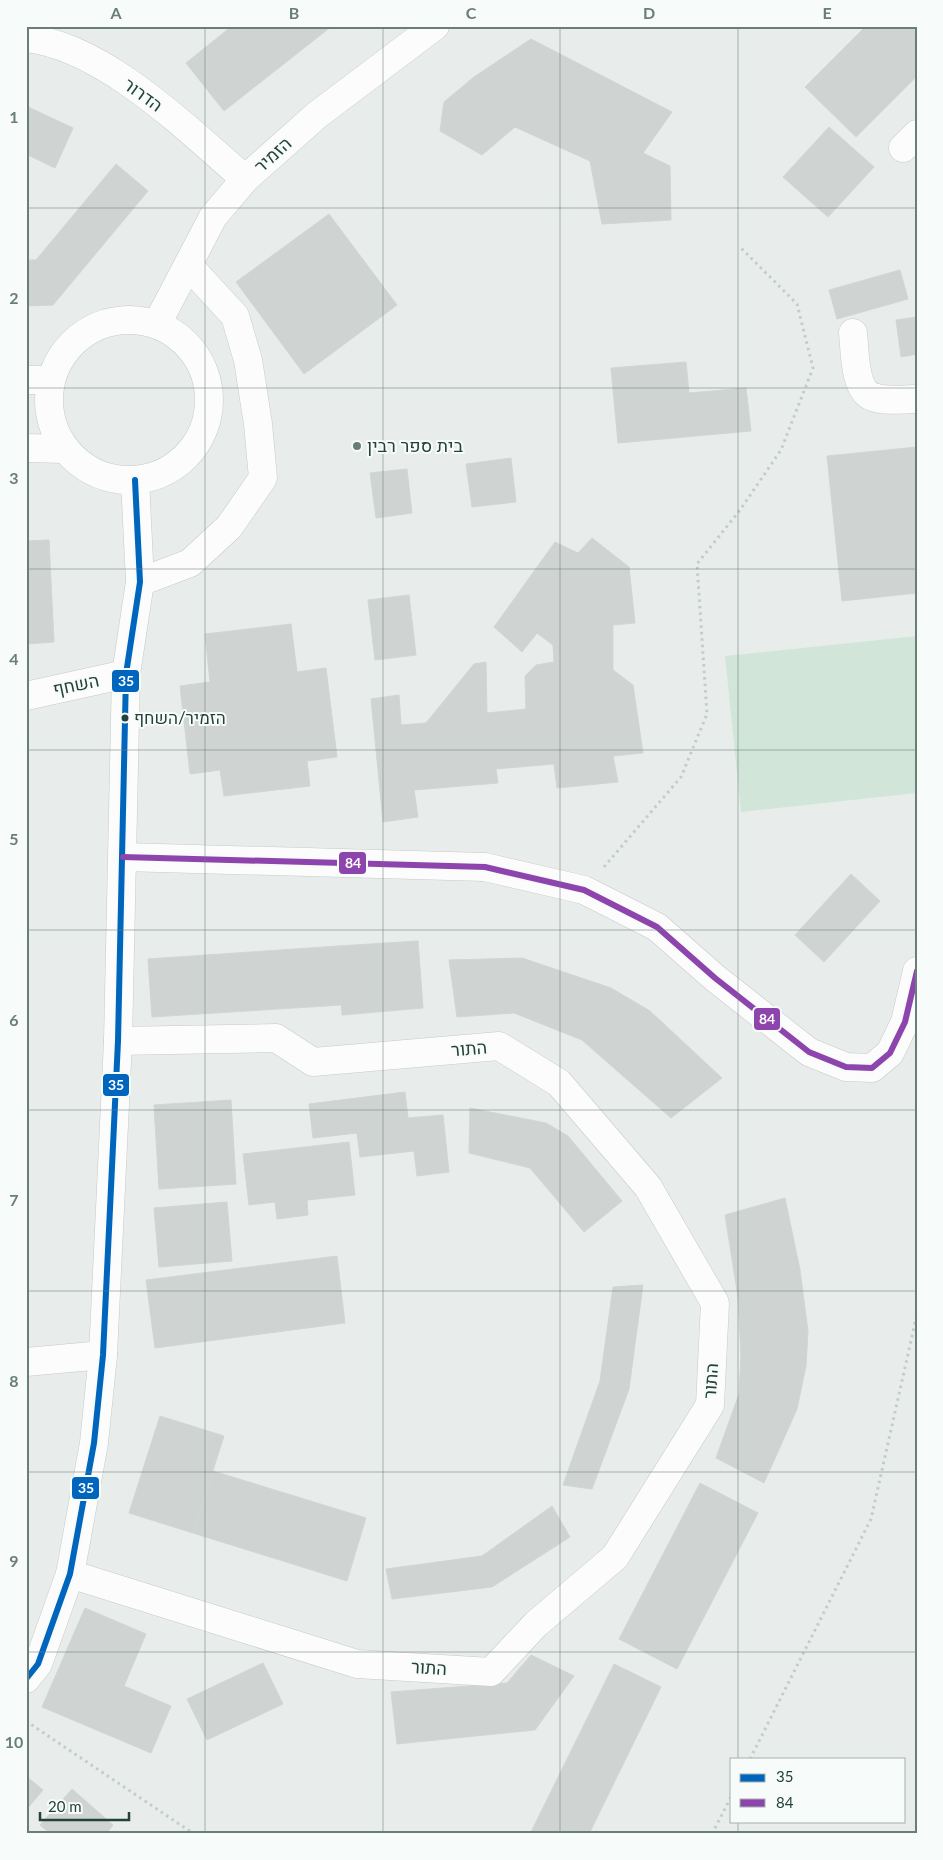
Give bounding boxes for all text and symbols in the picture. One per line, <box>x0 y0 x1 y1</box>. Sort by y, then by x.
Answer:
text: A <box>109 3 122 22</box>
text: B <box>289 3 299 22</box>
text: C <box>466 3 477 22</box>
text: D <box>643 3 655 22</box>
text: E <box>822 3 832 22</box>
street label: הדרור <box>120 73 167 116</box>
text: 1 <box>9 107 19 126</box>
street label: הזמיר <box>249 132 296 177</box>
text: 2 <box>9 288 19 307</box>
place label: בית ספר רבין <box>367 434 463 456</box>
marker: בית ספר רבין <box>351 440 363 452</box>
text: 3 <box>9 468 19 487</box>
text: 4 <box>9 649 19 668</box>
street label: השחף <box>51 668 101 700</box>
line badge: 35 <box>111 669 140 693</box>
text: 35 <box>118 672 134 689</box>
place label: הזמיר/השחף <box>134 707 226 728</box>
marker: הזמיר/השחף <box>120 713 130 723</box>
text: 5 <box>9 829 19 848</box>
line badge: 84 <box>338 851 367 875</box>
text: 84 <box>345 854 361 871</box>
line badge: 84 <box>753 1007 781 1031</box>
text: 6 <box>9 1010 19 1029</box>
text: 84 <box>759 1010 775 1027</box>
street label: התור <box>450 1035 488 1061</box>
line badge: 35 <box>102 1073 130 1097</box>
text: 35 <box>108 1076 124 1093</box>
text: 7 <box>9 1190 19 1209</box>
street label: התור <box>698 1362 722 1400</box>
text: 8 <box>9 1371 19 1390</box>
line badge: 35 <box>71 1476 100 1500</box>
text: 35 <box>78 1479 94 1496</box>
text: 9 <box>9 1551 19 1570</box>
street label: התור <box>411 1655 448 1679</box>
text: 10 <box>5 1732 23 1751</box>
legend <box>730 1758 906 1822</box>
text: 35 <box>776 1767 793 1785</box>
scale bar <box>40 1790 129 1822</box>
text: 84 <box>776 1793 794 1811</box>
text: 20 m <box>48 1797 82 1815</box>

